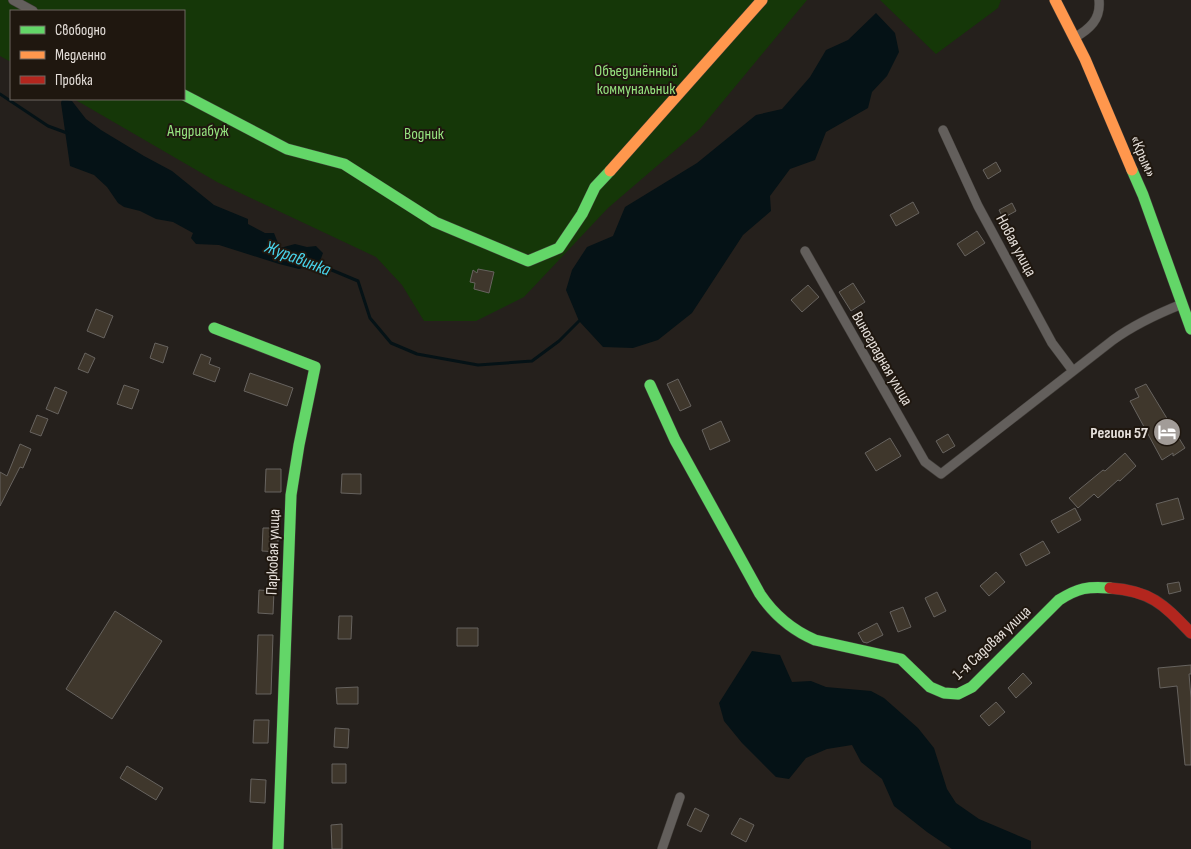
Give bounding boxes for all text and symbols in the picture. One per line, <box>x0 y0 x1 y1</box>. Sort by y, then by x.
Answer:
legend <box>10 10 185 100</box>
text: Свободно <box>55 21 106 40</box>
text: Медленно <box>55 46 106 65</box>
park label: Объединённый коммунальник <box>594 62 678 99</box>
text: Пробка <box>55 71 93 90</box>
park label: Андриабуж <box>166 122 229 141</box>
park label: Водник <box>404 125 445 144</box>
street label: «Крым» <box>1125 133 1160 180</box>
street label: Новая улица <box>991 211 1040 280</box>
water label: Журавинка <box>261 236 334 281</box>
street label: Виноградная улица <box>847 308 916 409</box>
hotel icon: Регион 57 <box>1152 417 1182 447</box>
place label: Регион 57 <box>1090 424 1148 443</box>
street label: Парковая улица <box>262 509 284 595</box>
street label: 1-я Садовая улица <box>949 602 1035 684</box>

